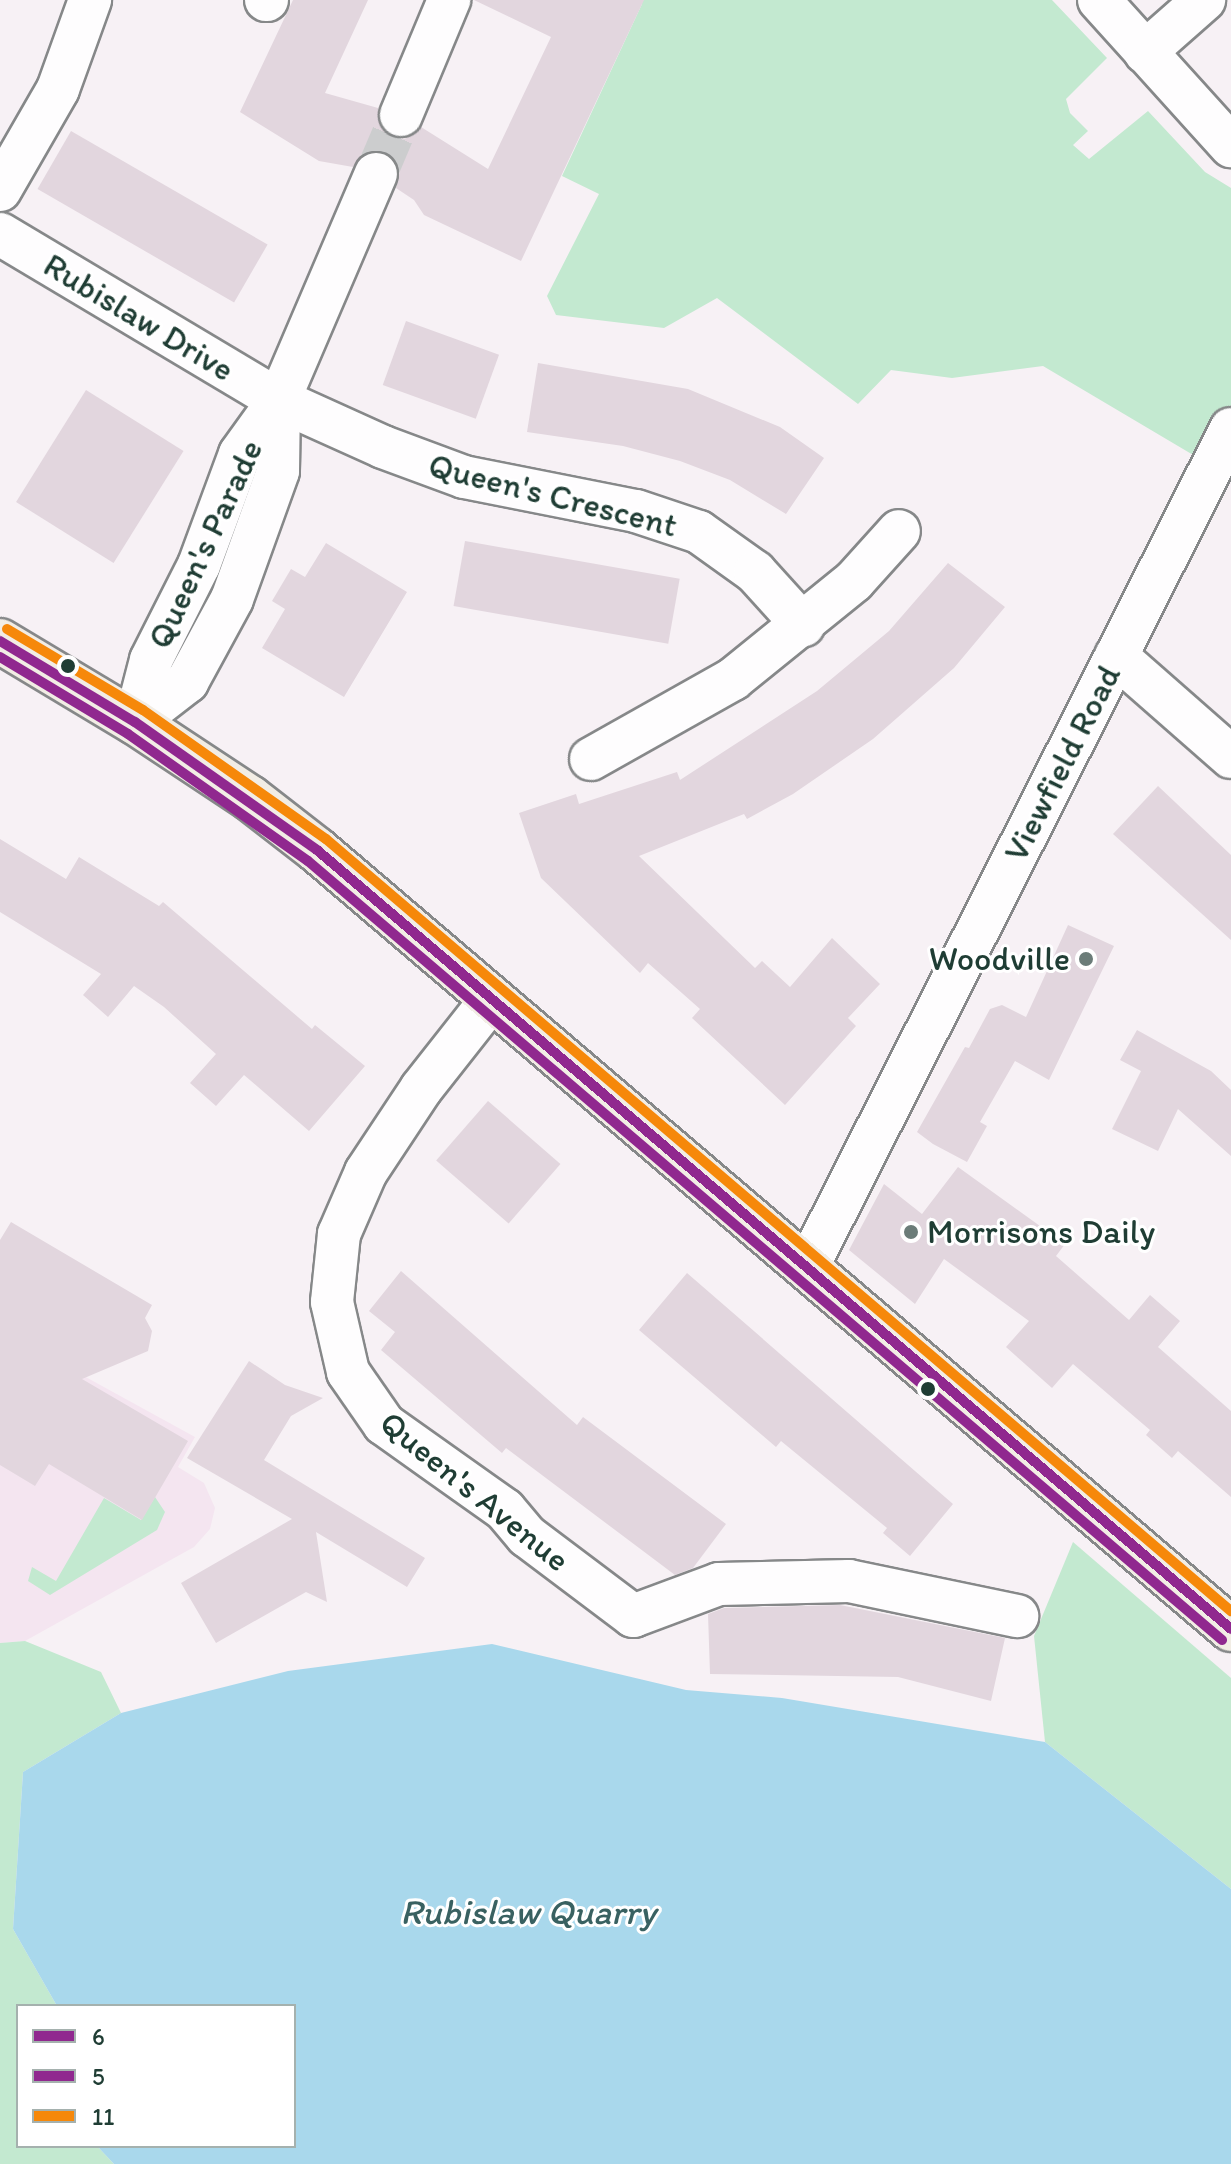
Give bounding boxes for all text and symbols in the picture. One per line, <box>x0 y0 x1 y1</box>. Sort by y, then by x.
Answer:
street label: Rubislaw Drive <box>36 244 242 390</box>
street label: Queen's Parade <box>139 433 271 655</box>
street label: Queen's Crescent <box>424 444 682 546</box>
unlabelled marker <box>60 658 76 674</box>
street label: Viewfield Road <box>995 658 1129 868</box>
place label: Woodville <box>929 939 1070 979</box>
marker: Woodville <box>1077 950 1095 968</box>
place label: Morrisons Daily <box>927 1212 1155 1252</box>
marker: Morrisons Daily <box>902 1223 920 1241</box>
unlabelled marker <box>920 1381 936 1397</box>
street label: Queen's Avenue <box>373 1403 577 1579</box>
water label: Rubislaw Quarry <box>400 1890 656 1934</box>
legend <box>16 2004 296 2148</box>
text: 6 <box>92 2022 105 2051</box>
text: 5 <box>92 2062 105 2091</box>
text: 11 <box>92 2102 114 2131</box>

